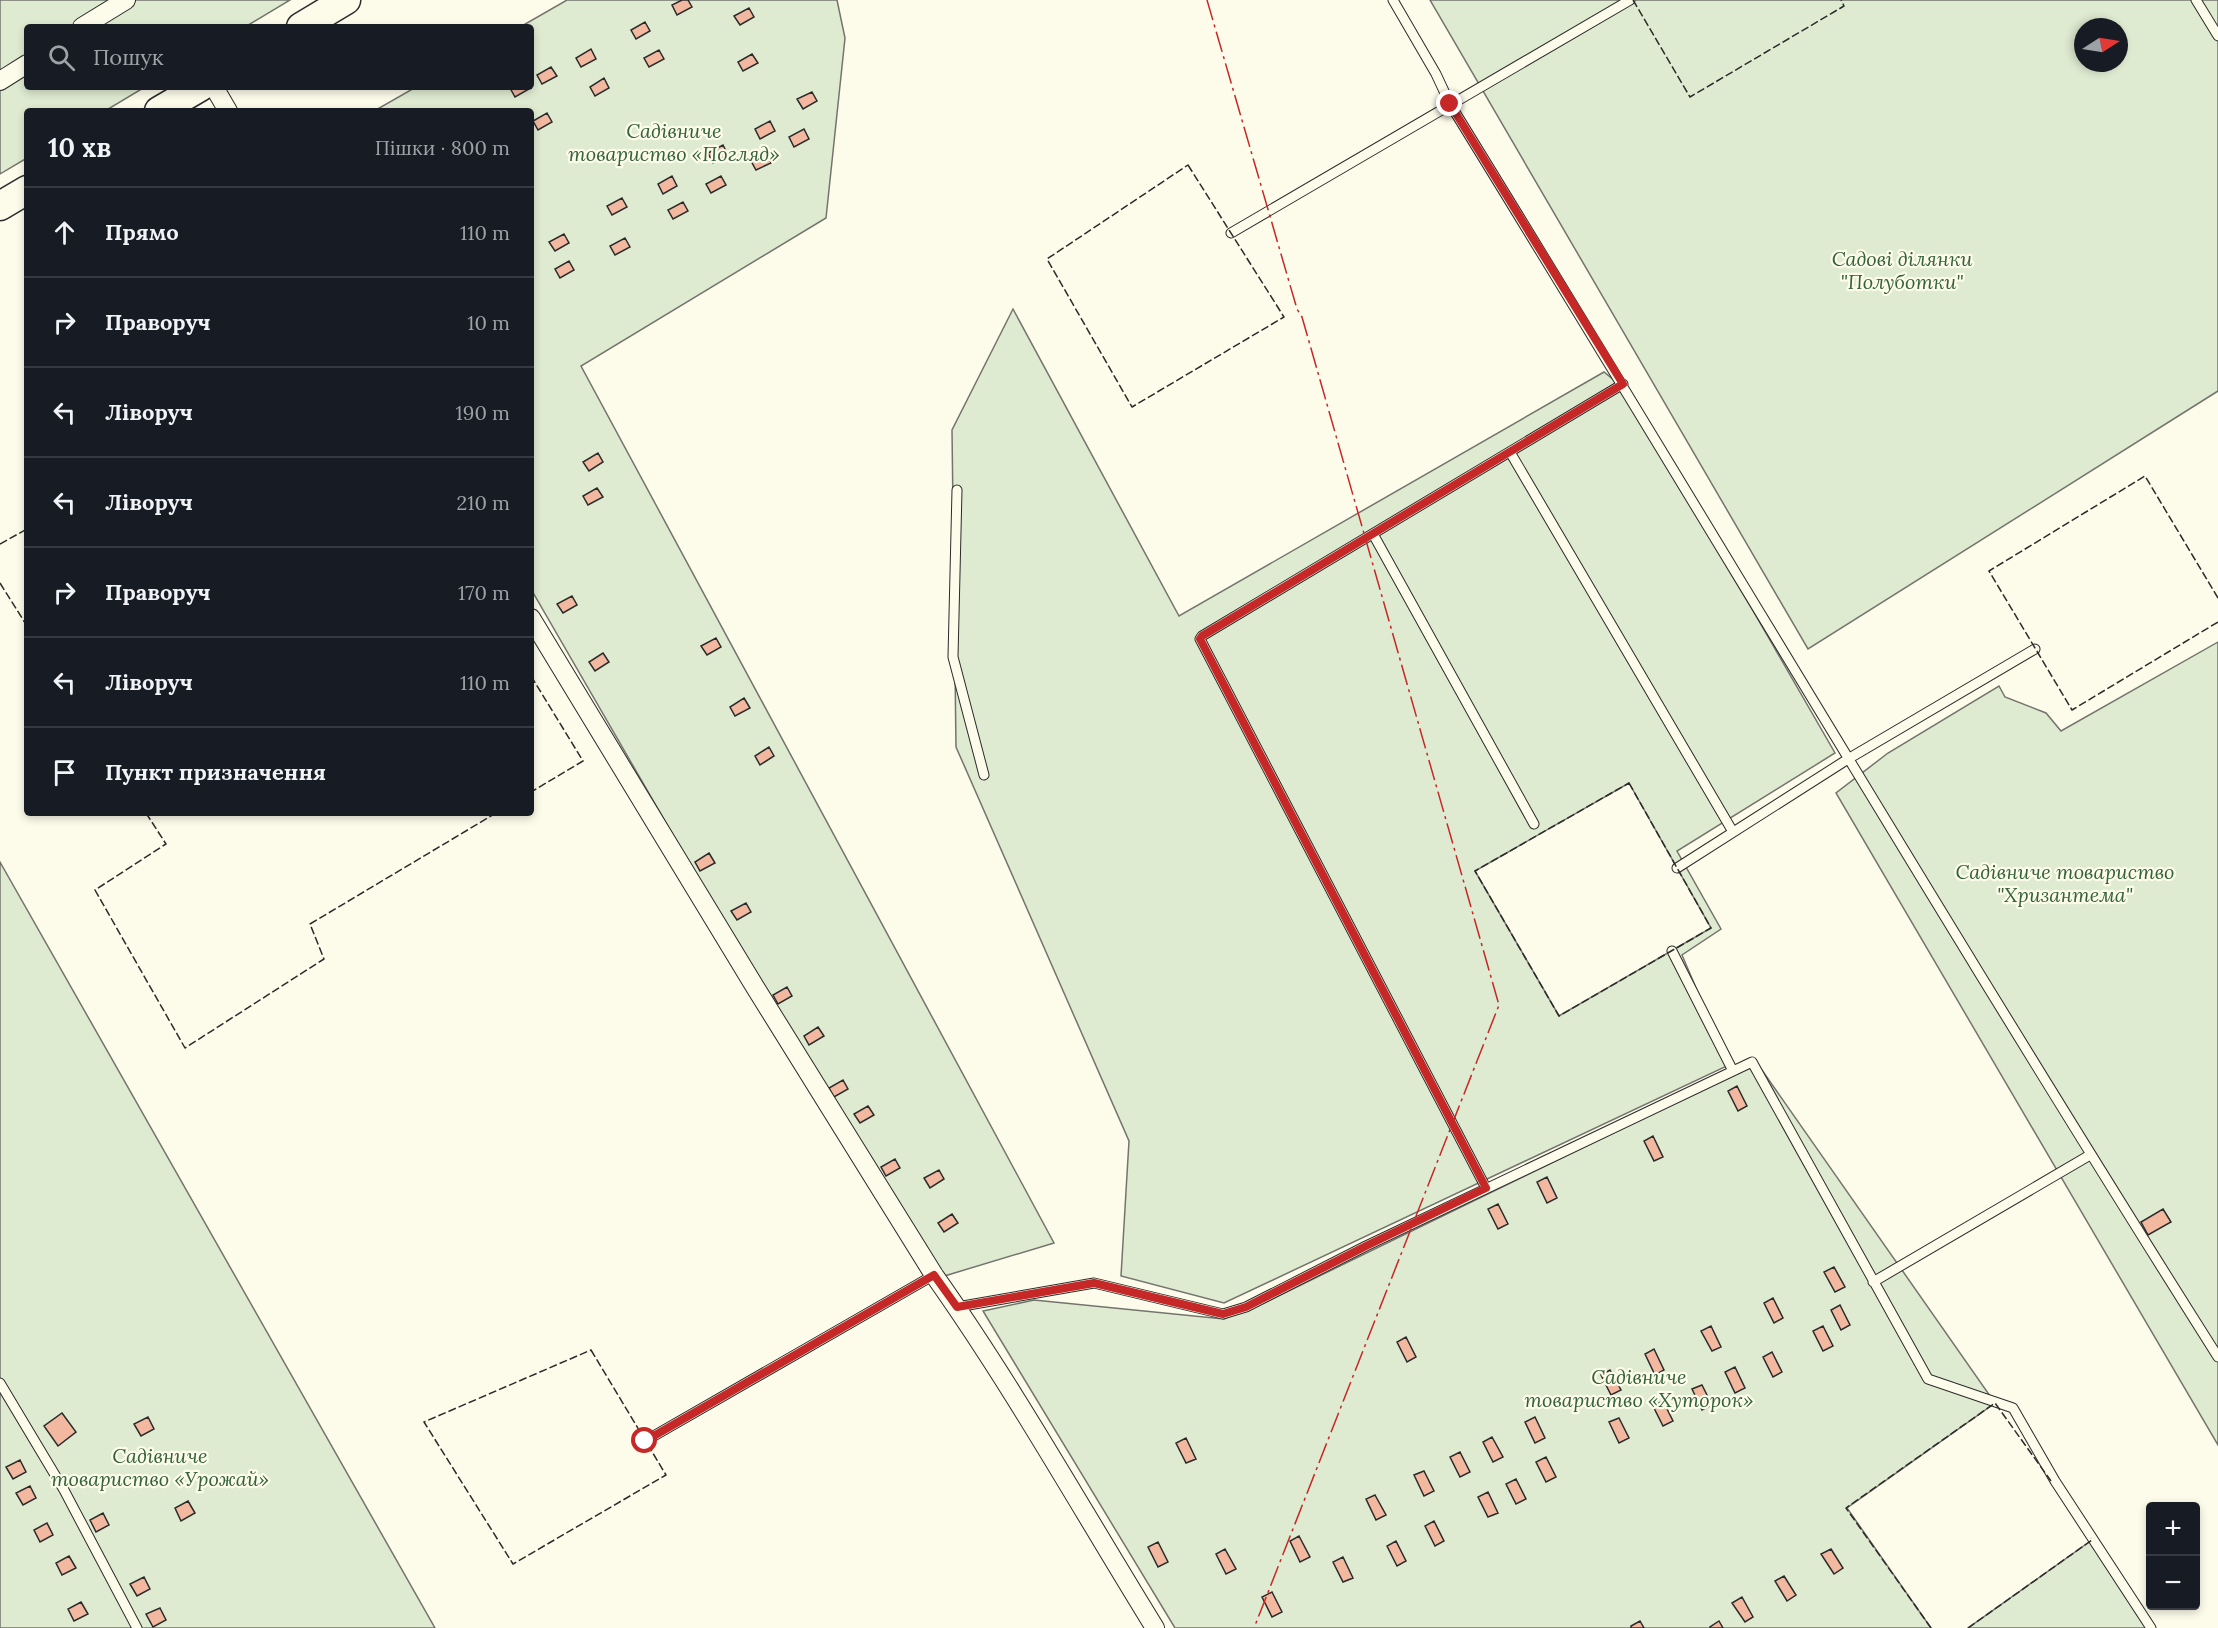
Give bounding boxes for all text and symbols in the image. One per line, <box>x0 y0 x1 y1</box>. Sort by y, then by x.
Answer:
north arrow <box>2074 18 2128 72</box>
search box <box>24 24 534 90</box>
icon: search <box>45 41 78 74</box>
text: Пошук <box>93 43 164 71</box>
route end <box>1436 90 1462 116</box>
park label: Садівниче товариство «Погляд» <box>568 118 780 166</box>
text: 10 хв <box>48 131 111 164</box>
text: Пішки · 800 m <box>375 135 510 160</box>
icon: ahead <box>48 216 81 249</box>
text: Прямо <box>105 218 179 246</box>
text: 110 m <box>460 220 510 245</box>
park label: Садові ділянки "Полуботки" <box>1832 246 1972 294</box>
icon: right <box>48 306 81 339</box>
text: Праворуч <box>105 308 211 336</box>
text: 10 m <box>467 310 510 335</box>
icon: left <box>48 396 81 429</box>
text: Ліворуч <box>105 398 193 426</box>
text: 190 m <box>456 400 510 425</box>
icon: left <box>48 486 81 519</box>
text: Ліворуч <box>105 488 193 516</box>
text: 210 m <box>456 490 510 515</box>
icon: right <box>48 576 81 609</box>
text: Праворуч <box>105 578 211 606</box>
text: 170 m <box>458 580 510 605</box>
icon: left <box>48 666 81 699</box>
text: Ліворуч <box>105 668 193 696</box>
text: 110 m <box>460 670 510 695</box>
icon: arrive <box>48 756 81 789</box>
text: Пункт призначення <box>105 758 326 786</box>
park label: Садівниче товариство "Хризантема" <box>1956 859 2174 907</box>
park label: Садівниче товариство «Хуторок» <box>1525 1364 1753 1412</box>
route start <box>631 1427 657 1453</box>
park label: Садівниче товариство «Урожай» <box>51 1443 269 1491</box>
map controls <box>2146 1502 2200 1610</box>
button: + <box>2146 1502 2200 1556</box>
button: − <box>2146 1556 2200 1610</box>

